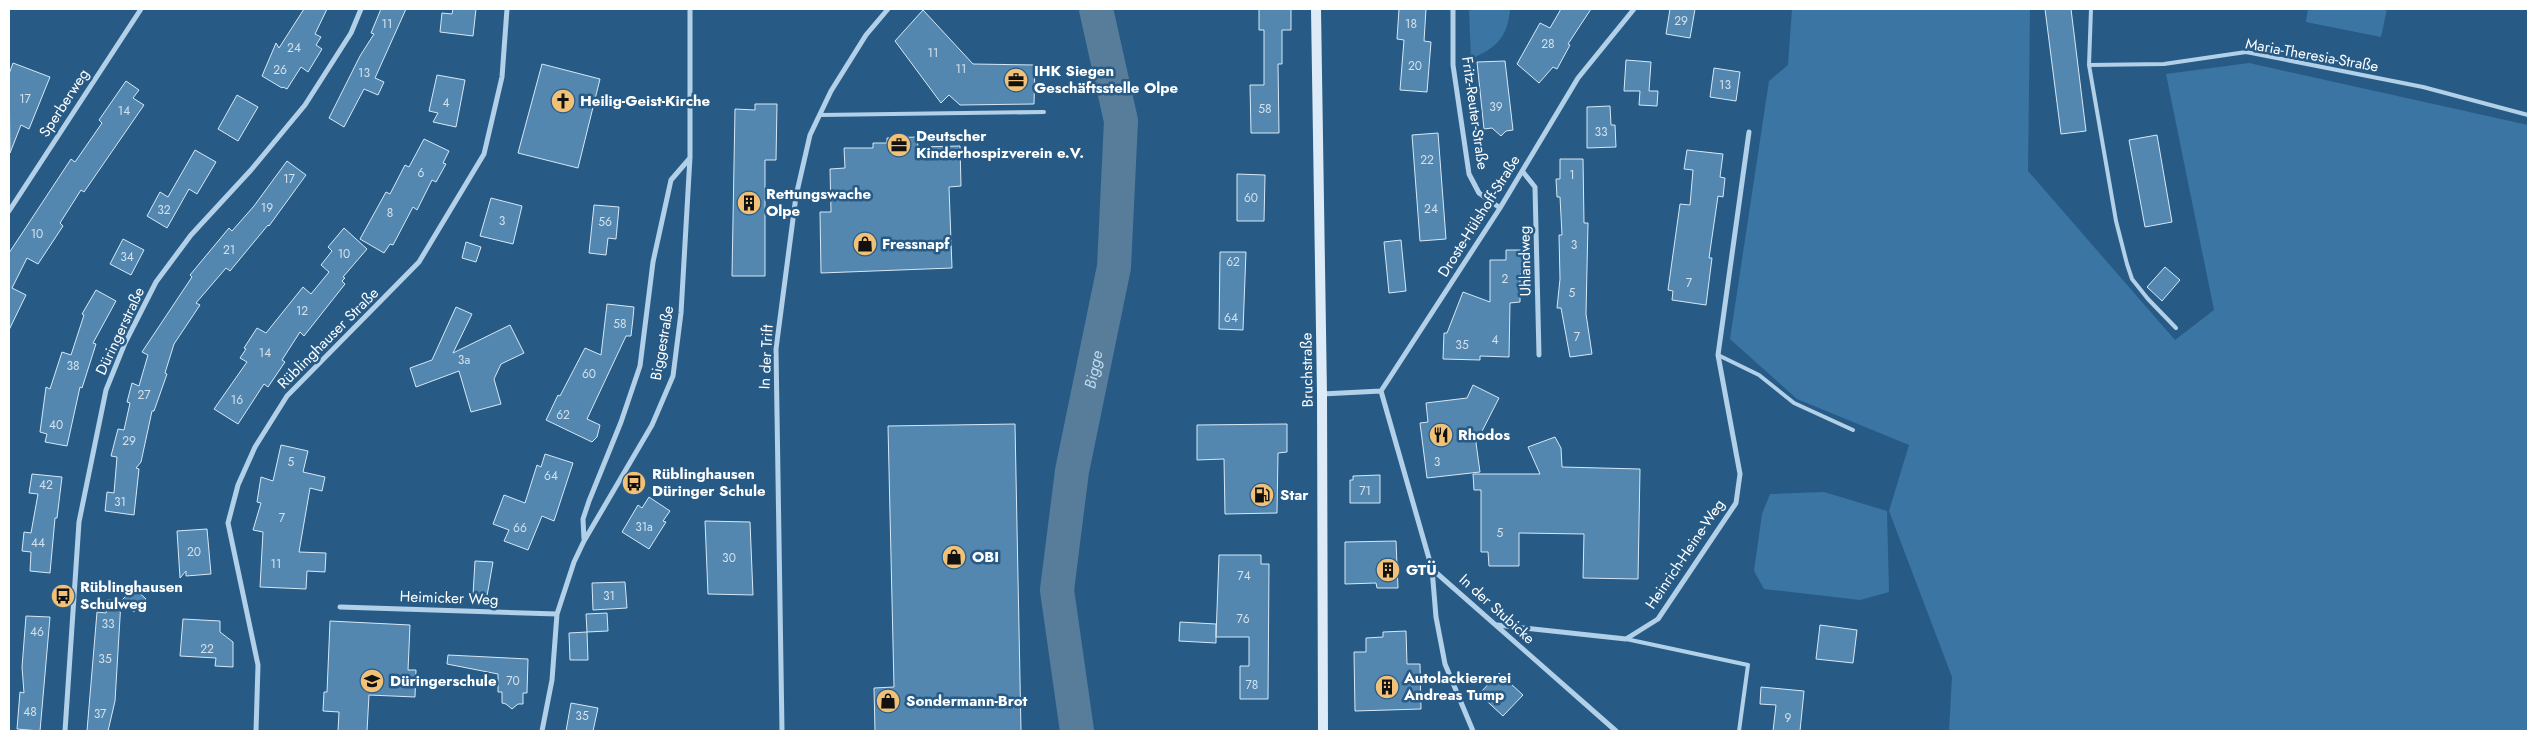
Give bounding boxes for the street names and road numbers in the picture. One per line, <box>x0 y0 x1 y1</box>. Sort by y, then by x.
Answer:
street label: Maria-Theresia-Straße <box>2244 32 2381 78</box>
street label: Fritz-Reuter-Straße <box>1456 55 1494 171</box>
street label: Sperberweg <box>34 64 94 142</box>
street label: Droste-Hülshoff-Straße <box>1433 151 1526 281</box>
street label: Uhlandweg <box>1513 226 1537 296</box>
street label: Rüblinghauser Straße <box>272 282 384 394</box>
street label: Düringerstraße <box>90 283 150 379</box>
street label: Biggestraße <box>645 304 679 382</box>
street label: In der Trift <box>753 324 779 390</box>
street label: Bruchstraße <box>1295 332 1319 408</box>
street label: Heinrich-Heine-Weg <box>1640 495 1730 613</box>
street label: In der Stubicke <box>1454 569 1540 649</box>
street label: Heimicker Weg <box>399 585 499 611</box>

